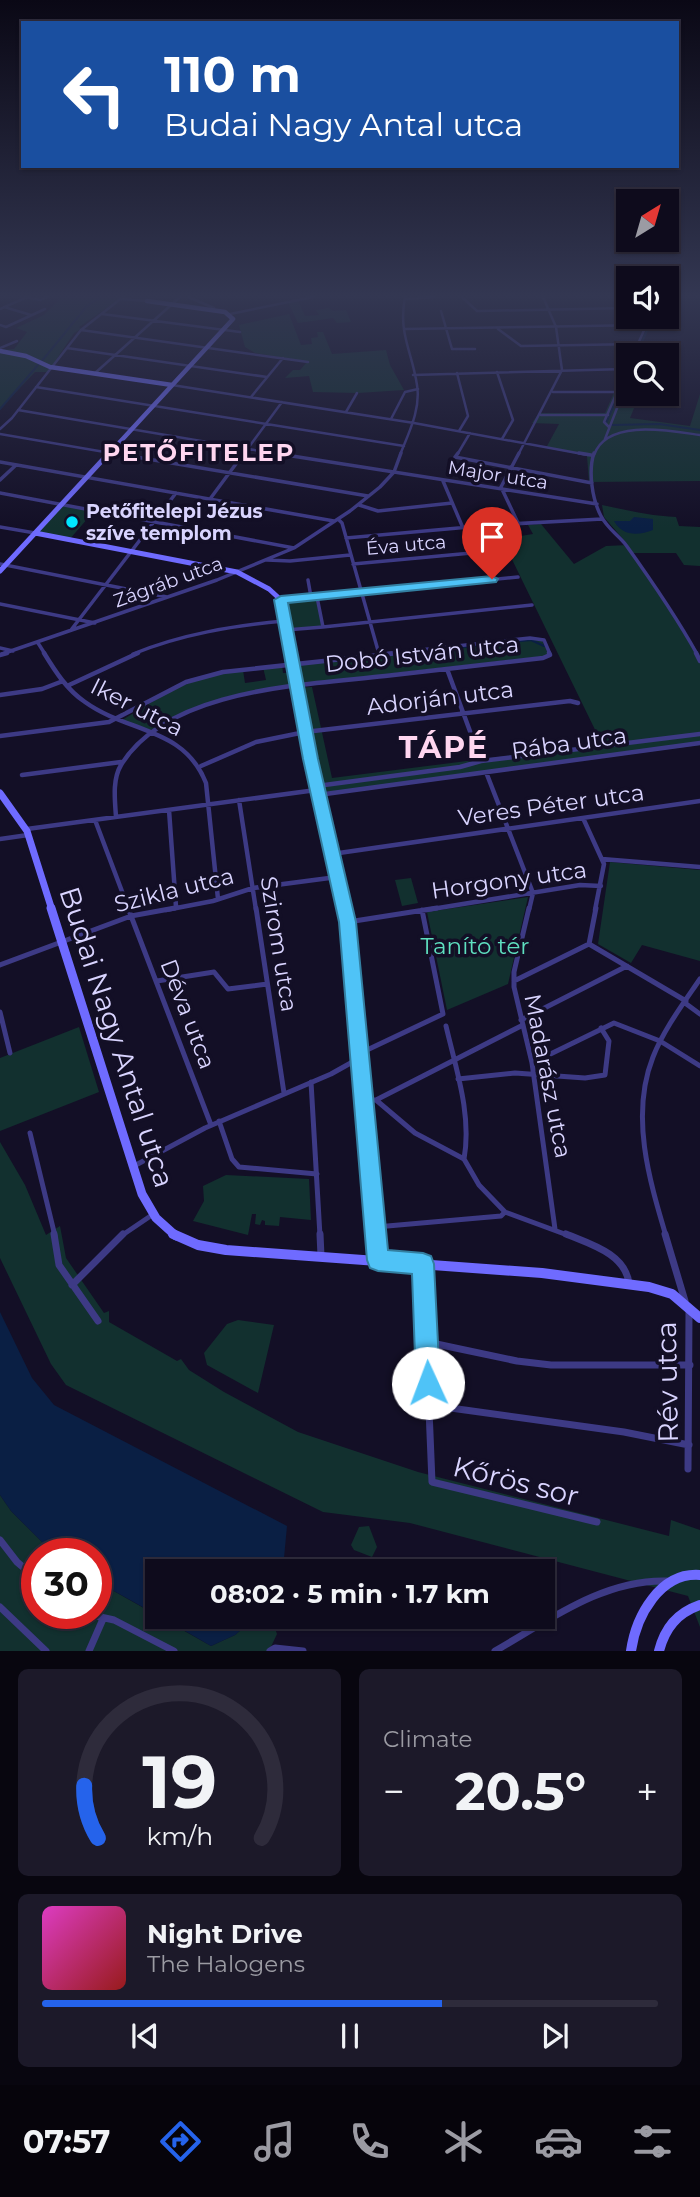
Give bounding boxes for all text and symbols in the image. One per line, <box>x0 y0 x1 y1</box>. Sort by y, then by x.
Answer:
text: 110 m <box>164 45 301 104</box>
icon: left <box>49 49 140 140</box>
text: Budai Nagy Antal utca <box>164 105 523 144</box>
north arrow <box>616 189 679 252</box>
map controls <box>616 189 679 406</box>
button: sound <box>616 266 679 329</box>
button: search <box>616 343 679 406</box>
district label: PETŐFITELEP <box>103 438 295 467</box>
street label: Major utca <box>446 456 550 494</box>
place label: Petőfitelepi Jézus szíve templom <box>86 500 263 545</box>
pin <box>462 507 522 579</box>
marker: Petőfitelepi Jézus szíve templom <box>64 514 80 530</box>
icon: arrive <box>473 518 511 556</box>
street label: Éva utca <box>365 530 447 560</box>
street label: Zágráb utca <box>110 552 226 612</box>
street label: Dobó István utca <box>324 630 520 678</box>
street label: Iker utca <box>86 672 188 742</box>
street label: Adorján utca <box>365 675 515 721</box>
street label: Rába utca <box>510 721 628 765</box>
district label: TÁPÉ <box>399 729 489 766</box>
street label: Veres Péter utca <box>456 778 646 832</box>
street label: Horgony utca <box>429 855 589 905</box>
street label: Szikla utca <box>111 862 237 918</box>
street label: Szirom utca <box>254 874 304 1014</box>
street label: Budai Nagy Antal utca <box>52 882 182 1192</box>
park label: Tanító tér <box>420 932 530 960</box>
street label: Déva utca <box>154 955 222 1073</box>
street label: Madarász utca <box>518 992 578 1160</box>
street label: Rév utca <box>649 1321 685 1443</box>
position arrow <box>391 1346 465 1420</box>
street label: Kőrös sor <box>449 1449 583 1513</box>
speed limit sign: 30 <box>21 1538 112 1629</box>
text: 08:02 · 5 min · 1.7 km <box>210 1578 490 1610</box>
text: Climate <box>383 1725 472 1753</box>
text: 19 <box>142 1739 217 1827</box>
text: 20.5° <box>455 1760 586 1823</box>
text: − <box>383 1768 405 1815</box>
text: + <box>636 1768 658 1815</box>
text: km/h <box>146 1821 213 1851</box>
text: Night Drive <box>147 1918 303 1950</box>
text: The Halogens <box>147 1950 305 1978</box>
icon: previous <box>126 2017 164 2055</box>
icon: pause <box>331 2017 369 2055</box>
icon: next <box>536 2017 574 2055</box>
icon: directions <box>156 2117 205 2166</box>
icon: music <box>250 2117 299 2166</box>
icon: phone <box>345 2117 394 2166</box>
icon: climate <box>439 2117 488 2166</box>
icon: car <box>534 2117 583 2166</box>
icon: filters <box>628 2117 677 2166</box>
text: 07:57 <box>23 2122 110 2161</box>

